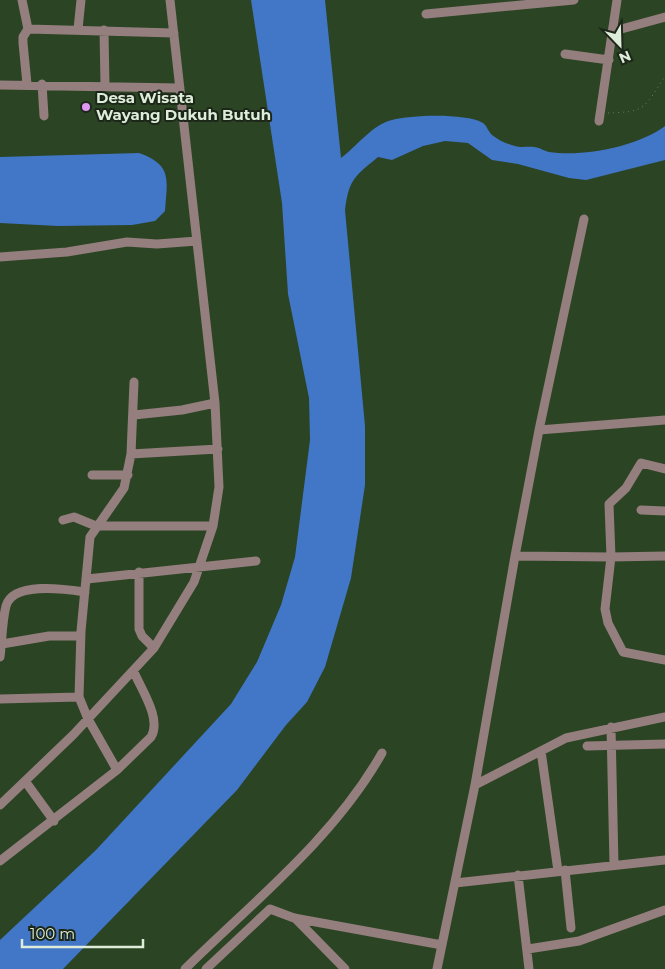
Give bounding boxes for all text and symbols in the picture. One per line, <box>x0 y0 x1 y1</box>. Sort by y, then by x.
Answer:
north arrow <box>595 20 645 70</box>
text: N <box>616 46 634 67</box>
place label: Desa Wisata Wayang Dukuh Butuh <box>96 88 271 124</box>
marker: Desa Wisata Wayang Dukuh Butuh <box>80 101 92 113</box>
scale bar <box>22 916 144 948</box>
text: 100 m <box>30 924 75 943</box>

